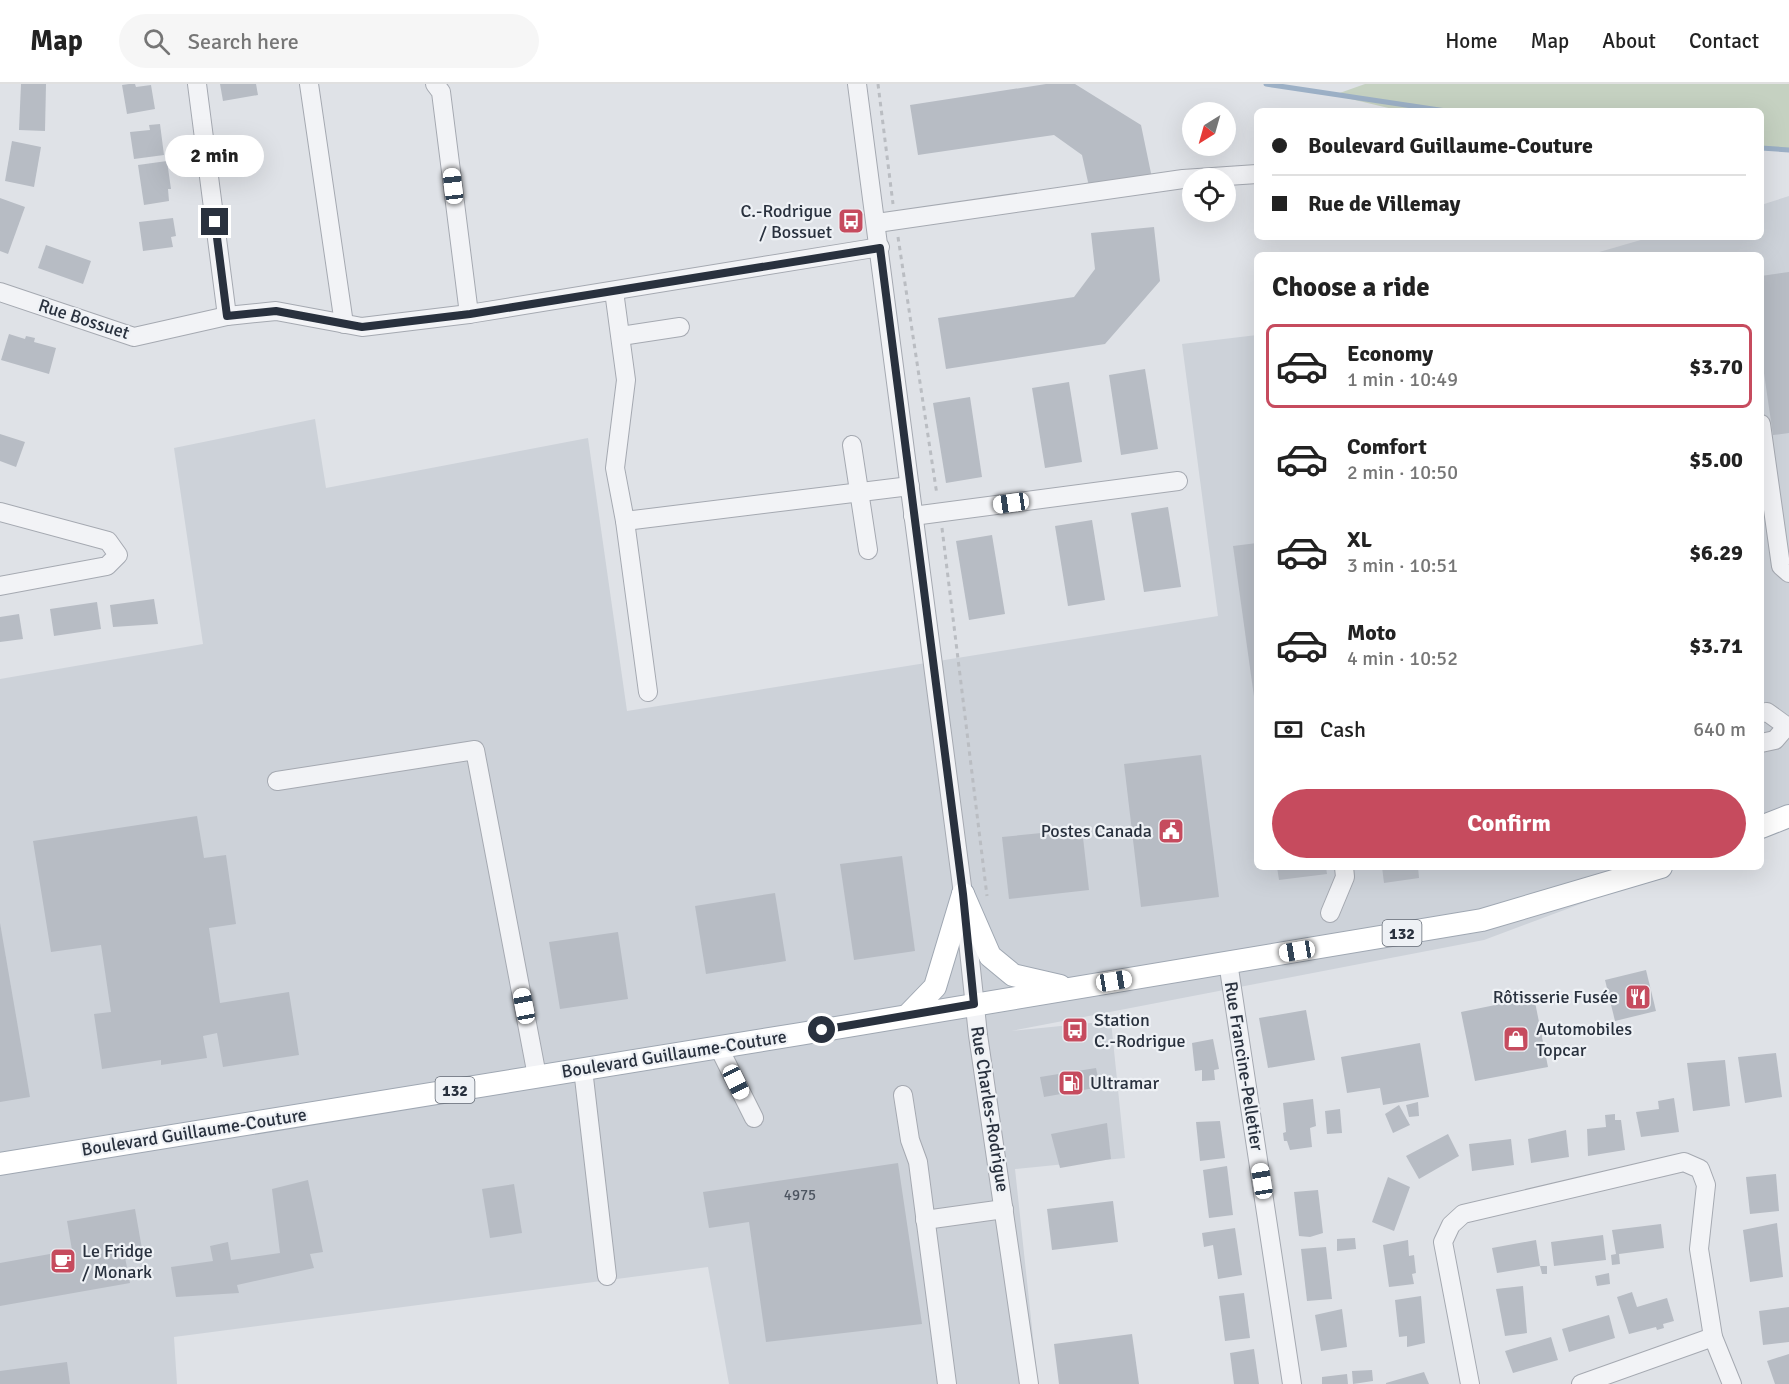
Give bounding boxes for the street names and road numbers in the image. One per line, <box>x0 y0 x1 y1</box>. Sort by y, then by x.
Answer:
street label: Rue Bossuet <box>36 294 132 344</box>
road number: 132 <box>1382 920 1422 946</box>
street label: Rue Francine-Pelletier <box>1220 980 1268 1153</box>
street label: Boulevard Guillaume-Couture <box>560 1025 788 1083</box>
street label: Rue Charles-Rodrigue <box>966 1025 1014 1193</box>
road number: 132 <box>436 1077 474 1103</box>
street label: Boulevard Guillaume-Couture <box>80 1103 308 1161</box>

